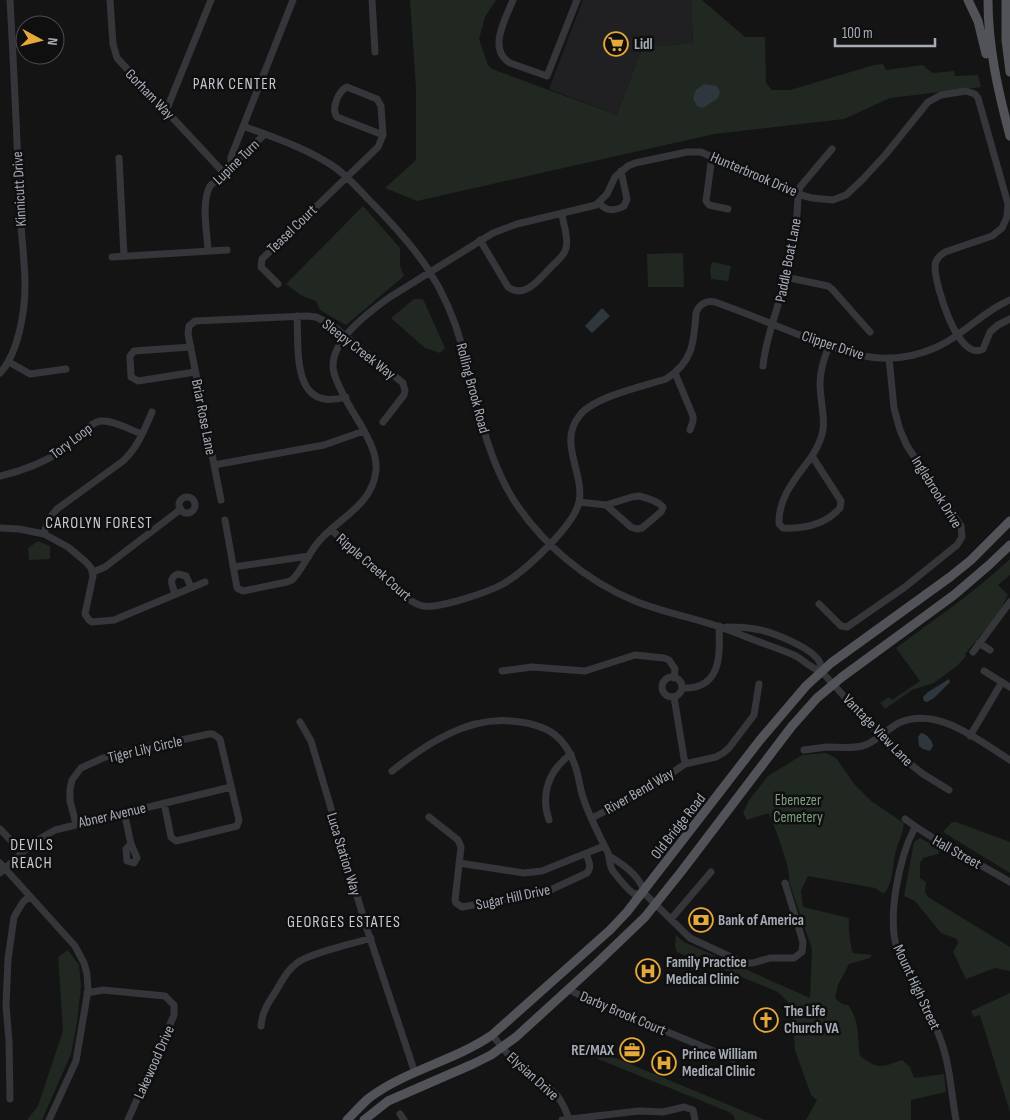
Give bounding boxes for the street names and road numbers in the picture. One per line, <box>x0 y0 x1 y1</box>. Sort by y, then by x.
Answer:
street label: Gorham Way <box>121 65 179 124</box>
street label: Lupine Turn <box>209 135 264 189</box>
street label: Hunterbrook Drive <box>708 148 800 201</box>
street label: Kinnicutt Drive <box>8 151 31 227</box>
street label: Teasel Court <box>263 201 322 258</box>
street label: Paddle Boat Lane <box>771 217 806 304</box>
street label: Sleepy Creek Way <box>318 315 399 384</box>
street label: Clipper Drive <box>799 326 866 364</box>
street label: Rolling Brook Road <box>451 341 494 435</box>
street label: Briar Rose Lane <box>187 378 220 457</box>
street label: Tory Loop <box>46 419 96 463</box>
street label: Inglebrook Drive <box>907 453 966 532</box>
street label: Ripple Creek Court <box>332 530 416 605</box>
street label: Vantage View Lane <box>838 690 917 771</box>
street label: Tiger Lily Circle <box>106 732 184 767</box>
street label: River Bend Way <box>601 764 677 819</box>
street label: Old Bridge Road <box>647 790 710 863</box>
street label: Abner Avenue <box>76 799 148 833</box>
street label: Luca Station Way <box>322 810 365 898</box>
street label: Hall Street <box>929 831 985 874</box>
street label: Sugar Hill Drive <box>474 880 552 915</box>
street label: Mount High Street <box>889 942 945 1033</box>
street label: Darby Brook Court <box>577 987 669 1040</box>
street label: Lakewood Drive <box>130 1023 179 1102</box>
street label: Elysian Drive <box>503 1048 563 1105</box>

